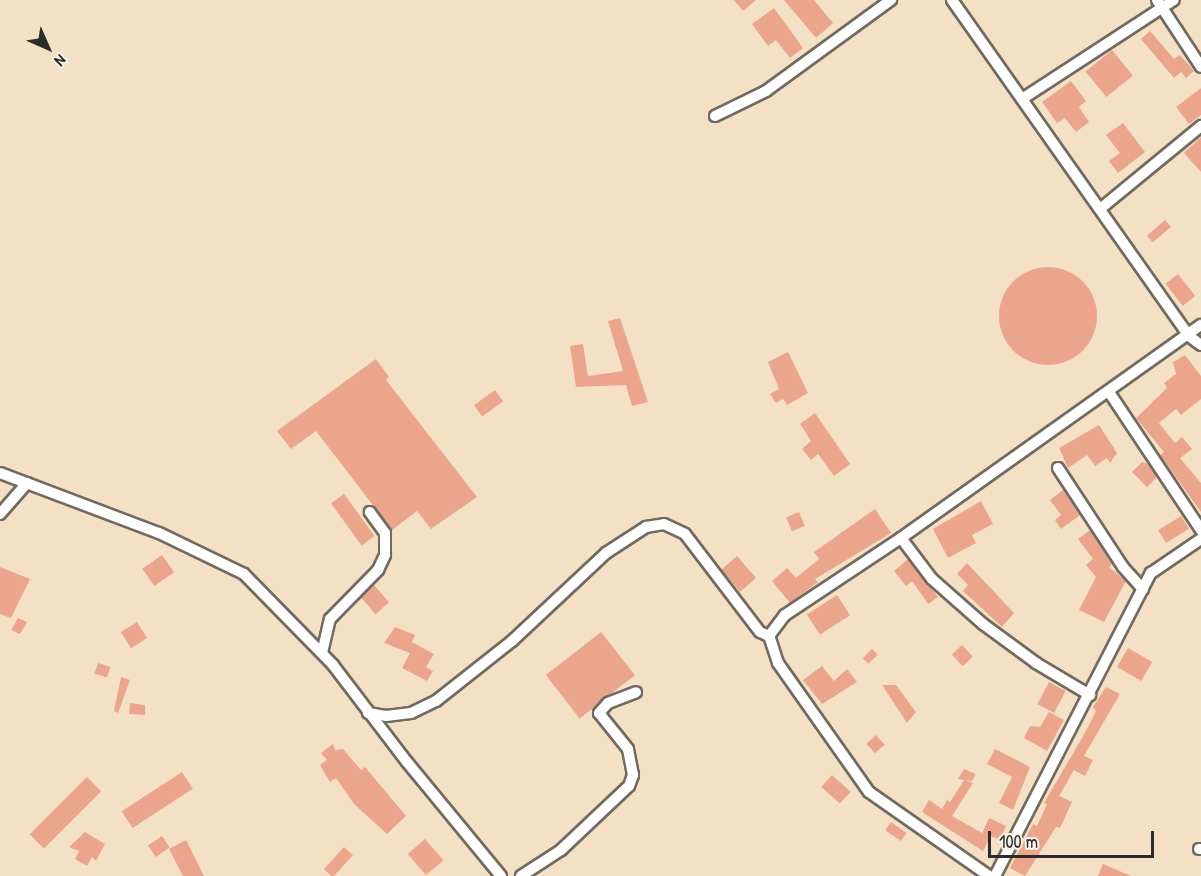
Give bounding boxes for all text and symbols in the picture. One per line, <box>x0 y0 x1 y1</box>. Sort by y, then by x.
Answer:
north arrow <box>18 18 78 78</box>
text: N <box>50 50 72 72</box>
scale bar <box>991 819 1158 857</box>
text: 100 m <box>999 829 1038 854</box>

